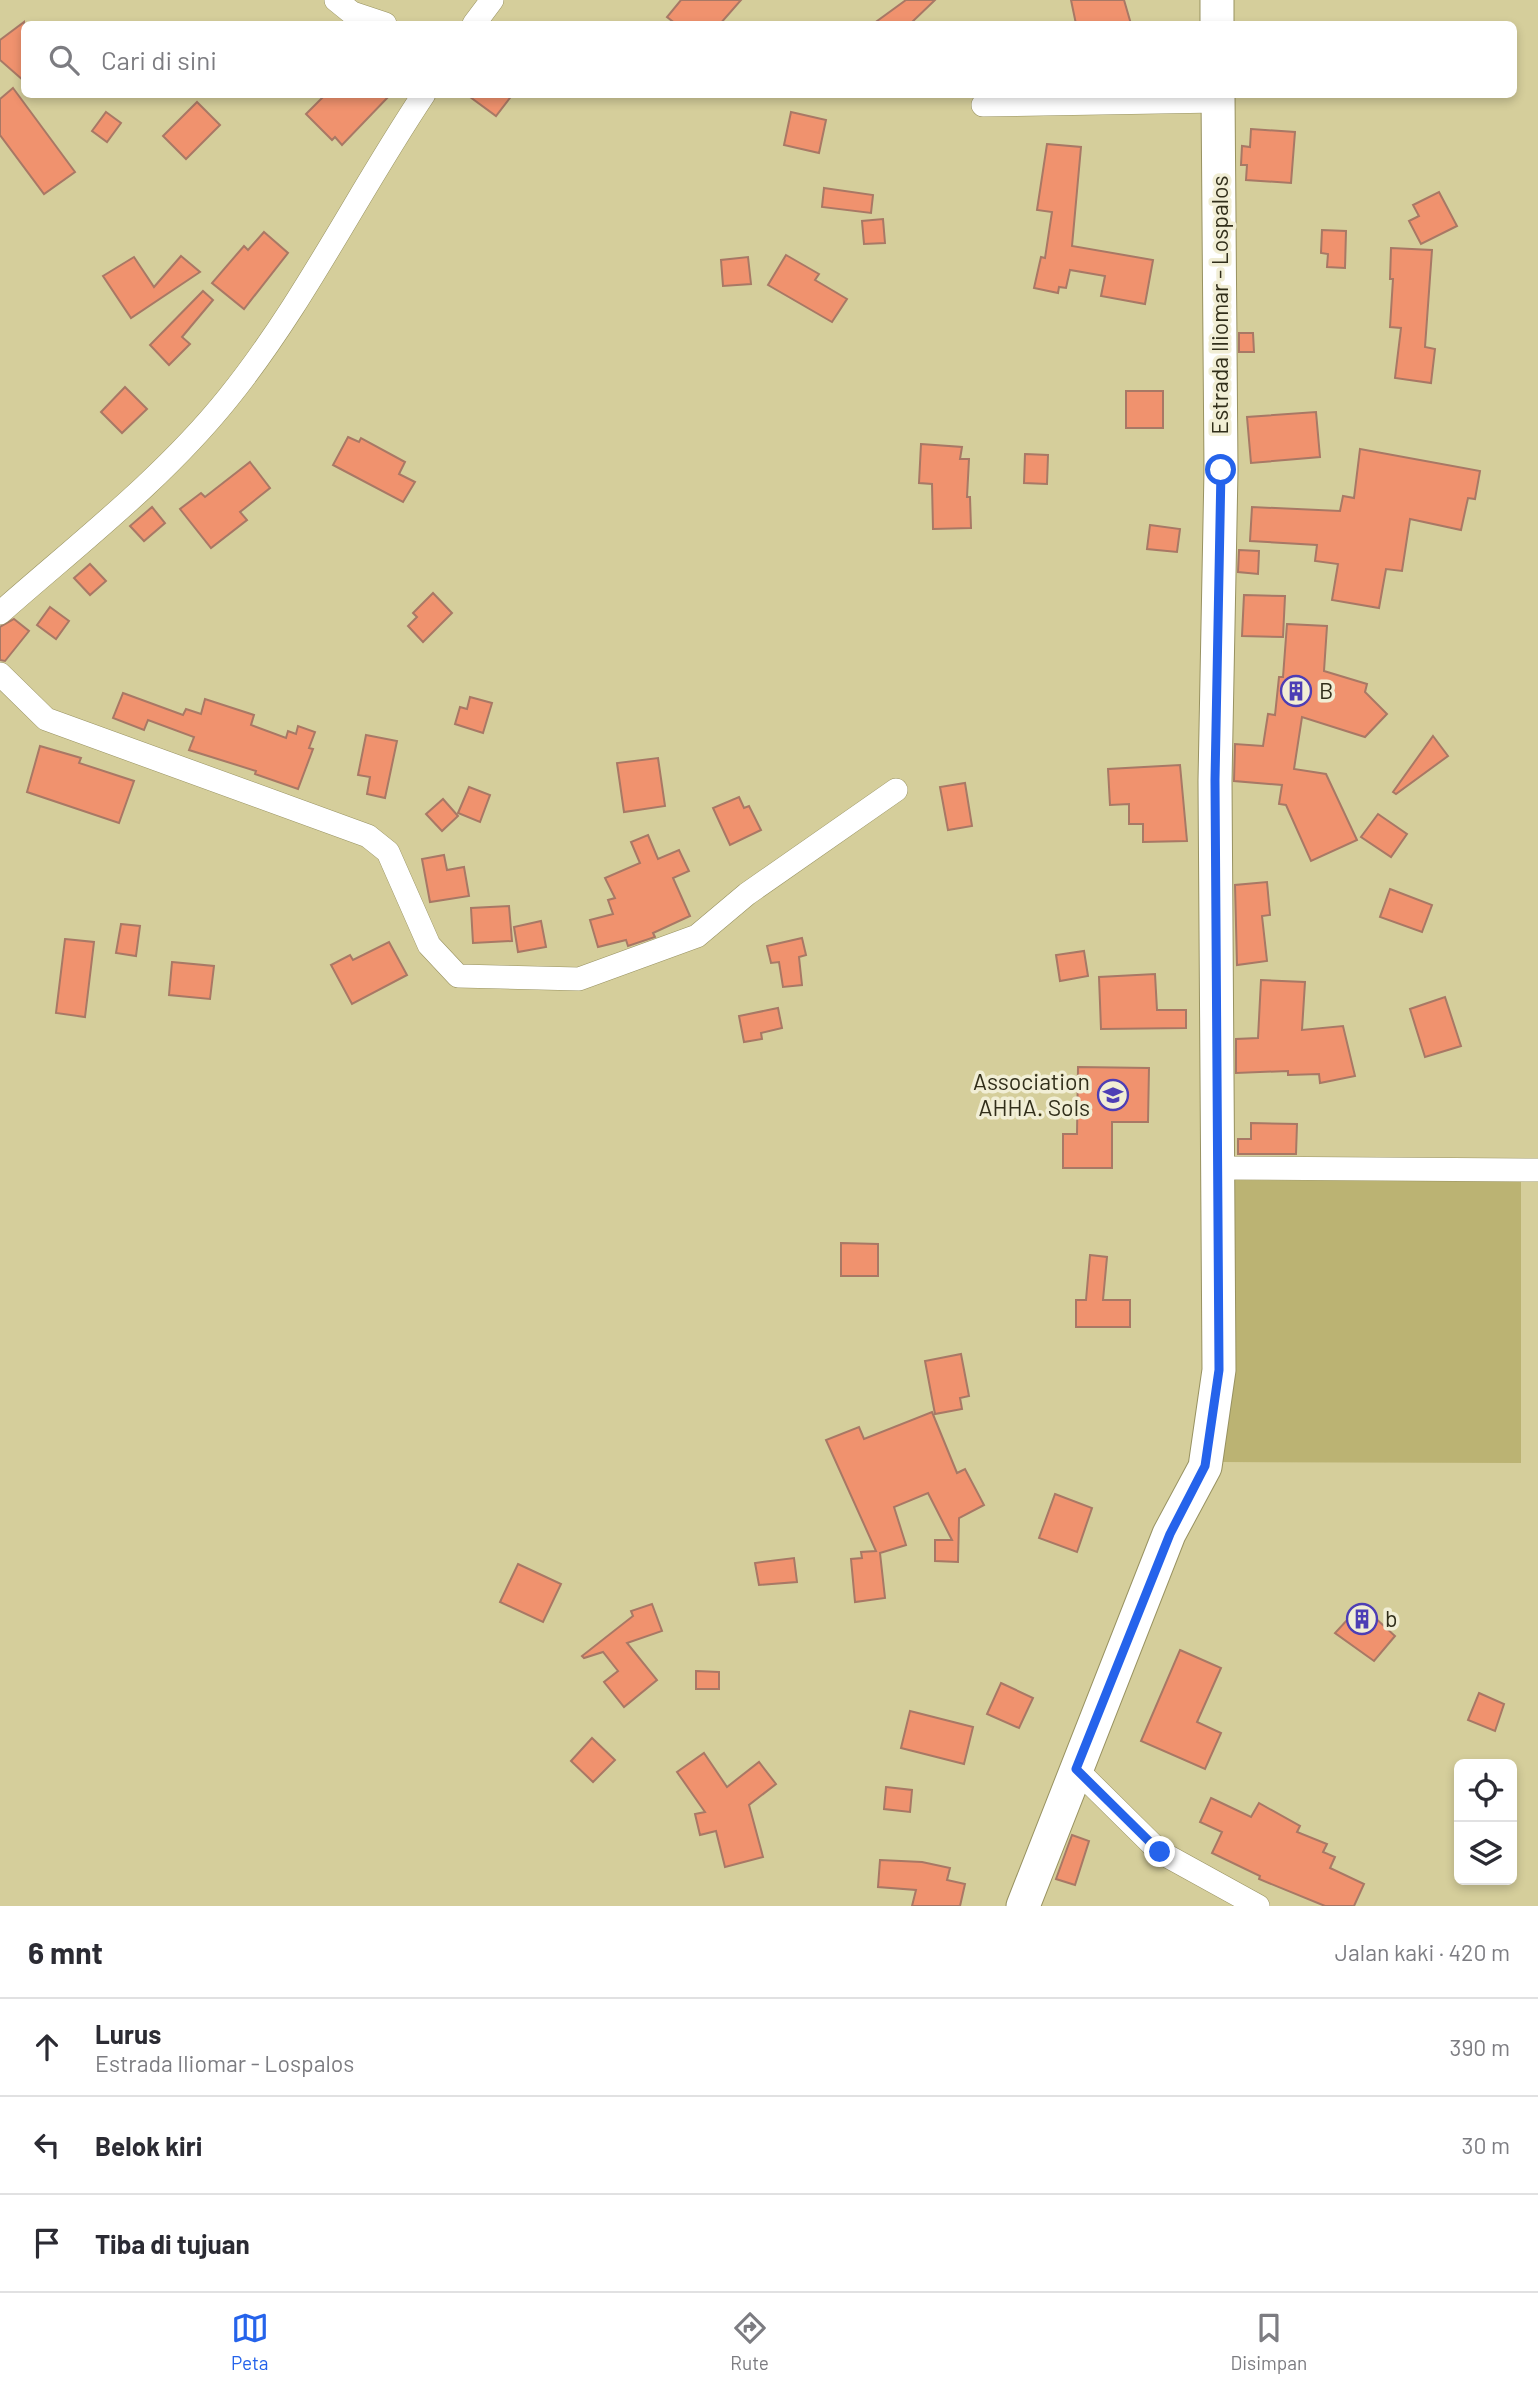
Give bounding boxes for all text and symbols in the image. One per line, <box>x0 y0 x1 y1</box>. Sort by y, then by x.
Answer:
search box <box>21 21 1517 98</box>
icon: search <box>45 41 83 79</box>
text: Cari di sini <box>101 44 217 75</box>
street label: Estrada Iliomar - Lospalos <box>1205 175 1233 435</box>
route start <box>1205 454 1236 485</box>
building icon: B <box>1279 674 1313 708</box>
place label: B <box>1319 676 1333 704</box>
place label: Association AHHA. Sols <box>973 1067 1090 1121</box>
school or university icon: Association AHHA. Sols <box>1096 1078 1130 1112</box>
building icon: b <box>1345 1602 1379 1636</box>
place label: b <box>1385 1604 1398 1632</box>
map controls <box>1454 1759 1517 1885</box>
button: locate <box>1454 1759 1517 1822</box>
button: layers <box>1454 1822 1517 1885</box>
route end <box>1144 1836 1175 1867</box>
text: 6 mnt <box>28 1934 103 1970</box>
text: Jalan kaki · 420 m <box>1335 1938 1510 1966</box>
text: Lurus <box>95 2018 161 2049</box>
icon: ahead <box>28 2028 66 2066</box>
text: 390 m <box>1450 2033 1510 2061</box>
text: Estrada Iliomar - Lospalos <box>95 2049 354 2077</box>
icon: left <box>28 2126 66 2164</box>
text: Belok kiri <box>95 2130 202 2161</box>
text: 30 m <box>1462 2131 1510 2159</box>
icon: arrive <box>28 2224 66 2262</box>
text: Tiba di tujuan <box>95 2228 250 2259</box>
tab: Peta <box>231 2309 269 2374</box>
tab: Rute <box>730 2309 769 2374</box>
tab: Disimpan <box>1230 2309 1307 2374</box>

